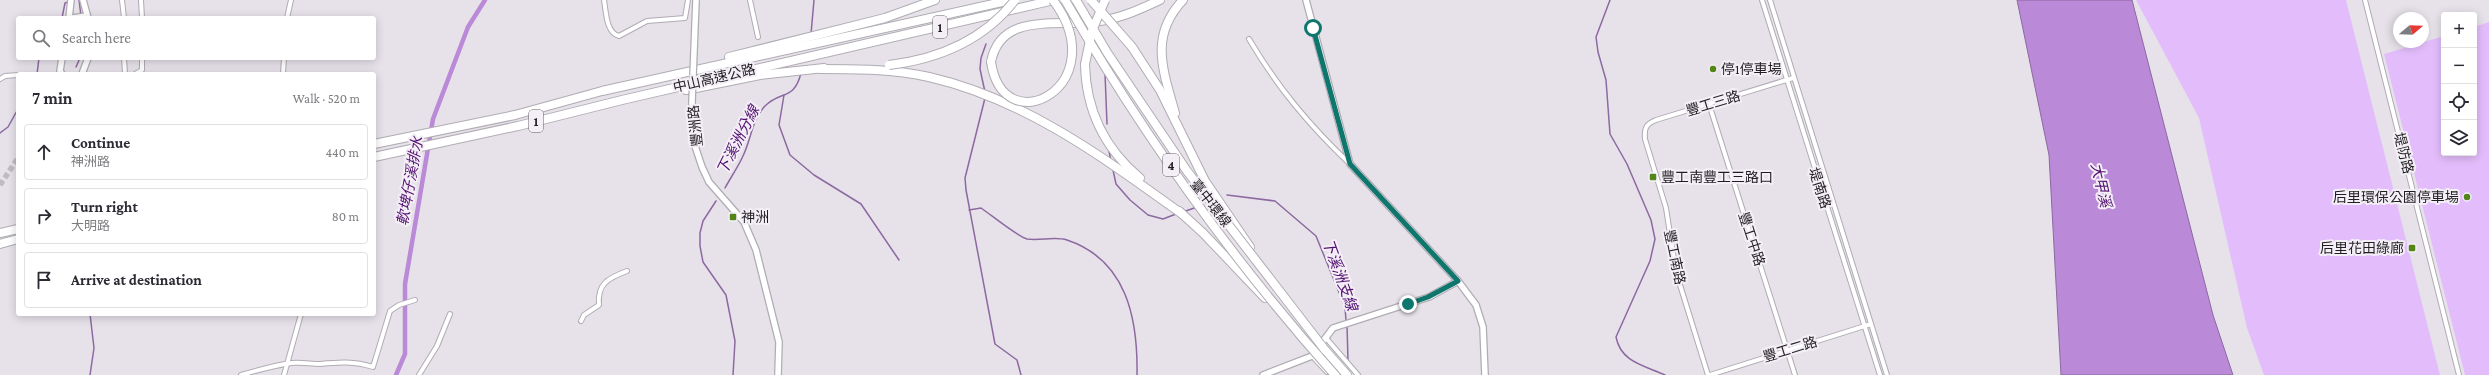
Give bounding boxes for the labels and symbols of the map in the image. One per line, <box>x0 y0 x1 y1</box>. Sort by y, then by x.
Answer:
north arrow <box>2393 12 2429 48</box>
road number: 1 <box>933 16 947 38</box>
route start <box>1304 19 1322 37</box>
street label: 中山高速公路 <box>671 61 757 95</box>
place label: 停1停車場 <box>1721 61 1782 77</box>
marker: 停1停車場 <box>1708 64 1718 74</box>
street label: 豐工三路 <box>1684 87 1742 119</box>
water label: 下溪洲分線 <box>714 101 763 177</box>
street label: 豐洲路 <box>685 104 705 148</box>
road number: 1 <box>529 110 543 132</box>
street label: 堤防路 <box>2391 131 2417 175</box>
water label: 軟埤仔溪排水 <box>394 134 426 227</box>
road number: 4 <box>1163 154 1179 176</box>
water label: 大甲溪 <box>2088 161 2114 211</box>
street label: 堤南路 <box>1806 166 1834 210</box>
place label: 豐工南豐工三路口 <box>1661 169 1773 185</box>
marker: 豐工南豐工三路口 <box>1648 172 1658 182</box>
street label: 臺中環線 <box>1187 176 1235 230</box>
place label: 后里環保公園停車場 <box>2333 189 2459 205</box>
marker: 后里環保公園停車場 <box>2462 192 2472 202</box>
place label: 神洲 <box>741 209 769 225</box>
street label: 豐工中路 <box>1736 210 1768 268</box>
marker: 神洲 <box>728 212 738 222</box>
street label: 豐工南路 <box>1661 228 1689 286</box>
water label: 下溪洲支線 <box>1320 237 1361 315</box>
place label: 后里花田綠廊 <box>2320 240 2404 256</box>
marker: 后里花田綠廊 <box>2407 243 2417 253</box>
route end <box>1399 295 1417 313</box>
street label: 豐工二路 <box>1761 333 1819 365</box>

